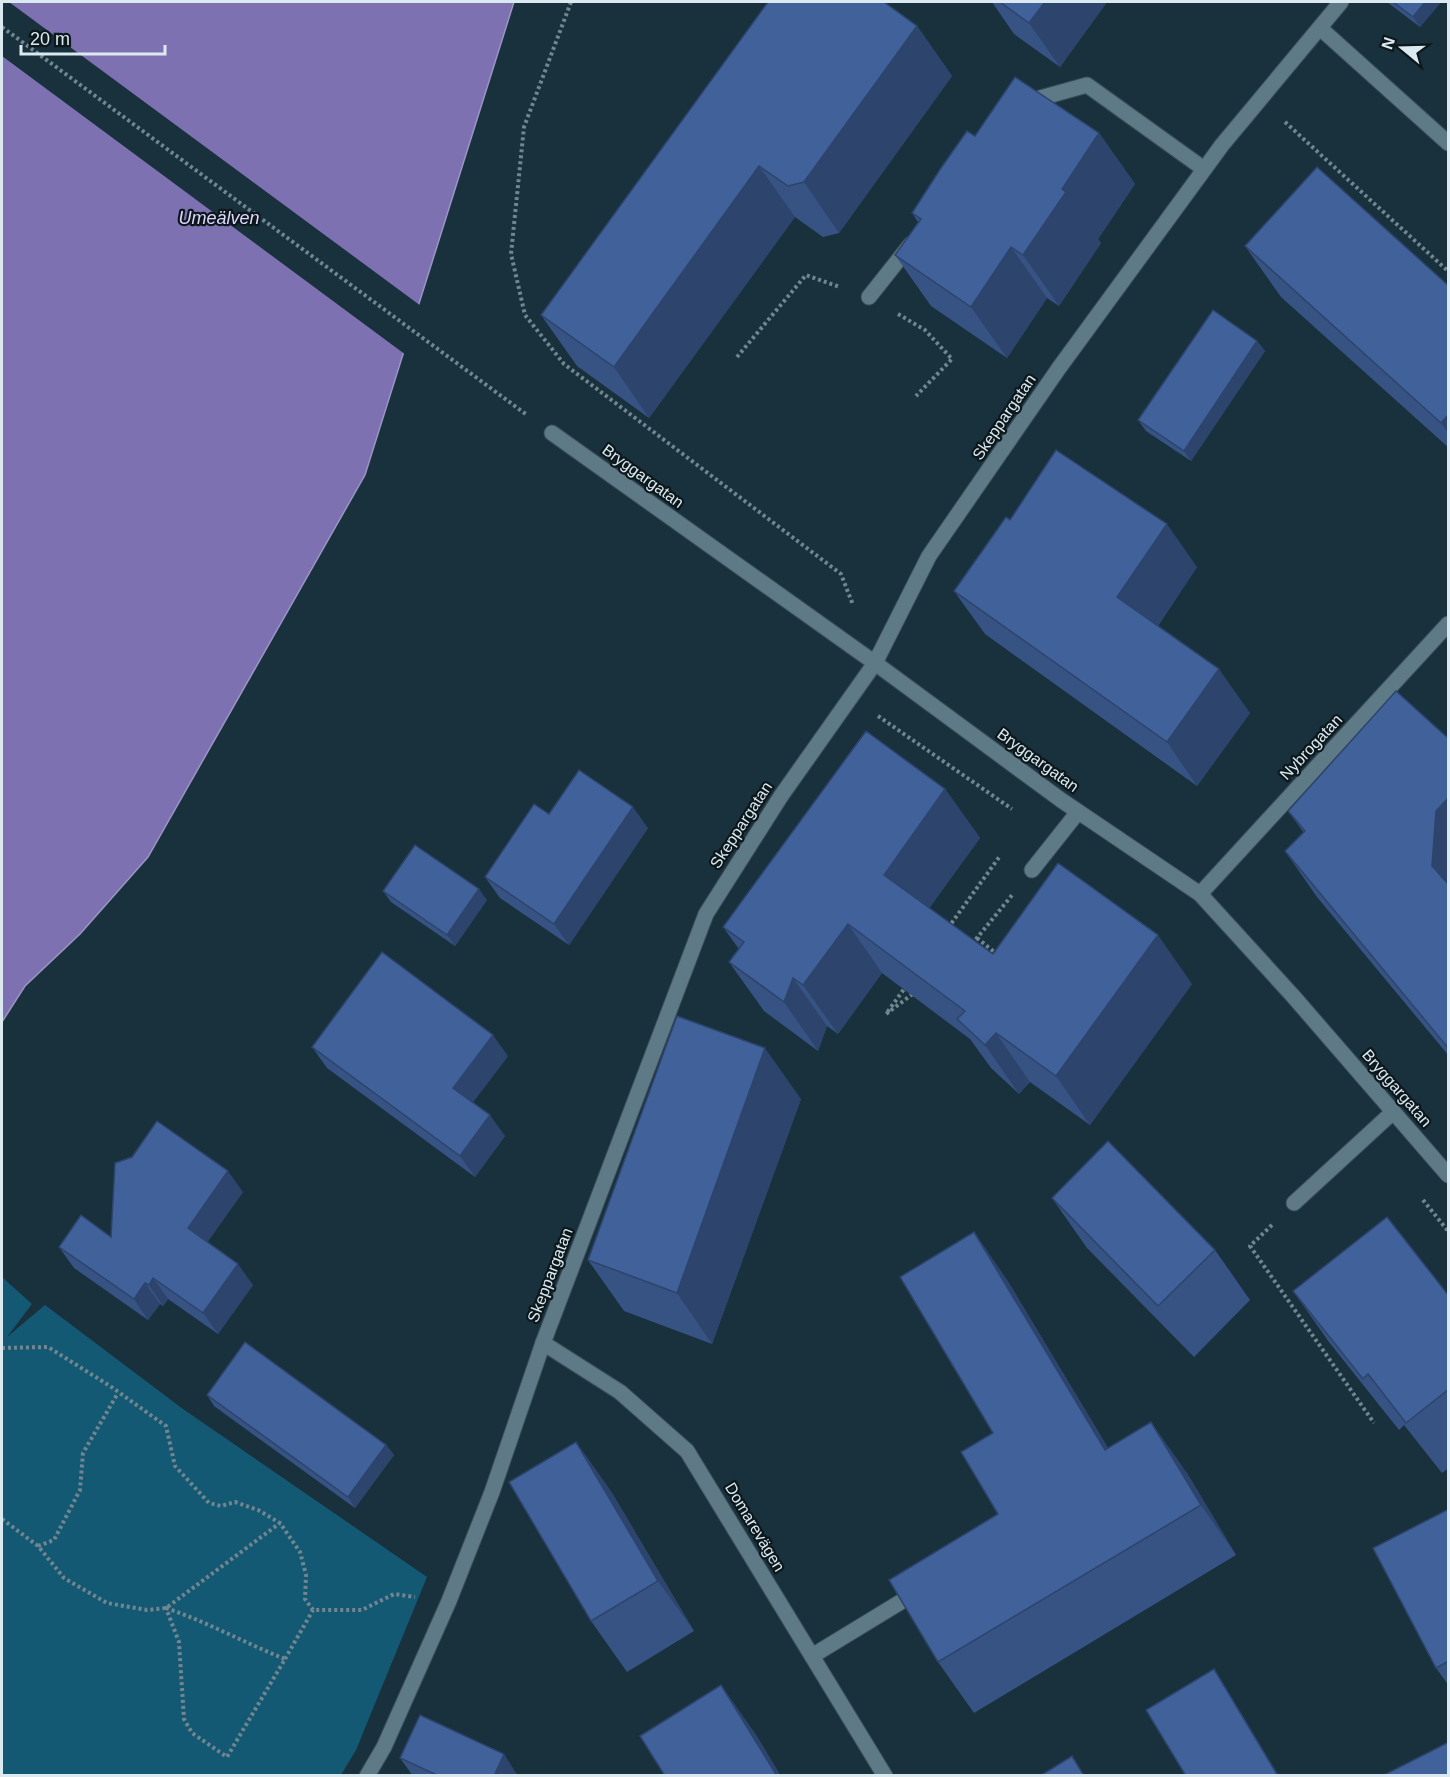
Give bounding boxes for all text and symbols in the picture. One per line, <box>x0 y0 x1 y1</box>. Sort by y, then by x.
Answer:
scale bar <box>21 18 165 56</box>
north arrow <box>1372 18 1432 78</box>
text: 20 m <box>30 29 70 49</box>
text: N <box>1378 35 1398 52</box>
water label: Umeälven <box>178 208 260 228</box>
street label: Skeppargatan <box>969 371 1039 463</box>
street label: Bryggargatan <box>599 441 687 511</box>
street label: Nybrogatan <box>1277 711 1345 783</box>
street label: Bryggargatan <box>994 725 1082 795</box>
street label: Skeppargatan <box>707 779 775 871</box>
street label: Bryggargatan <box>1359 1046 1435 1130</box>
street label: Skeppargatan <box>524 1225 576 1325</box>
street label: Domarevägen <box>722 1480 788 1574</box>

